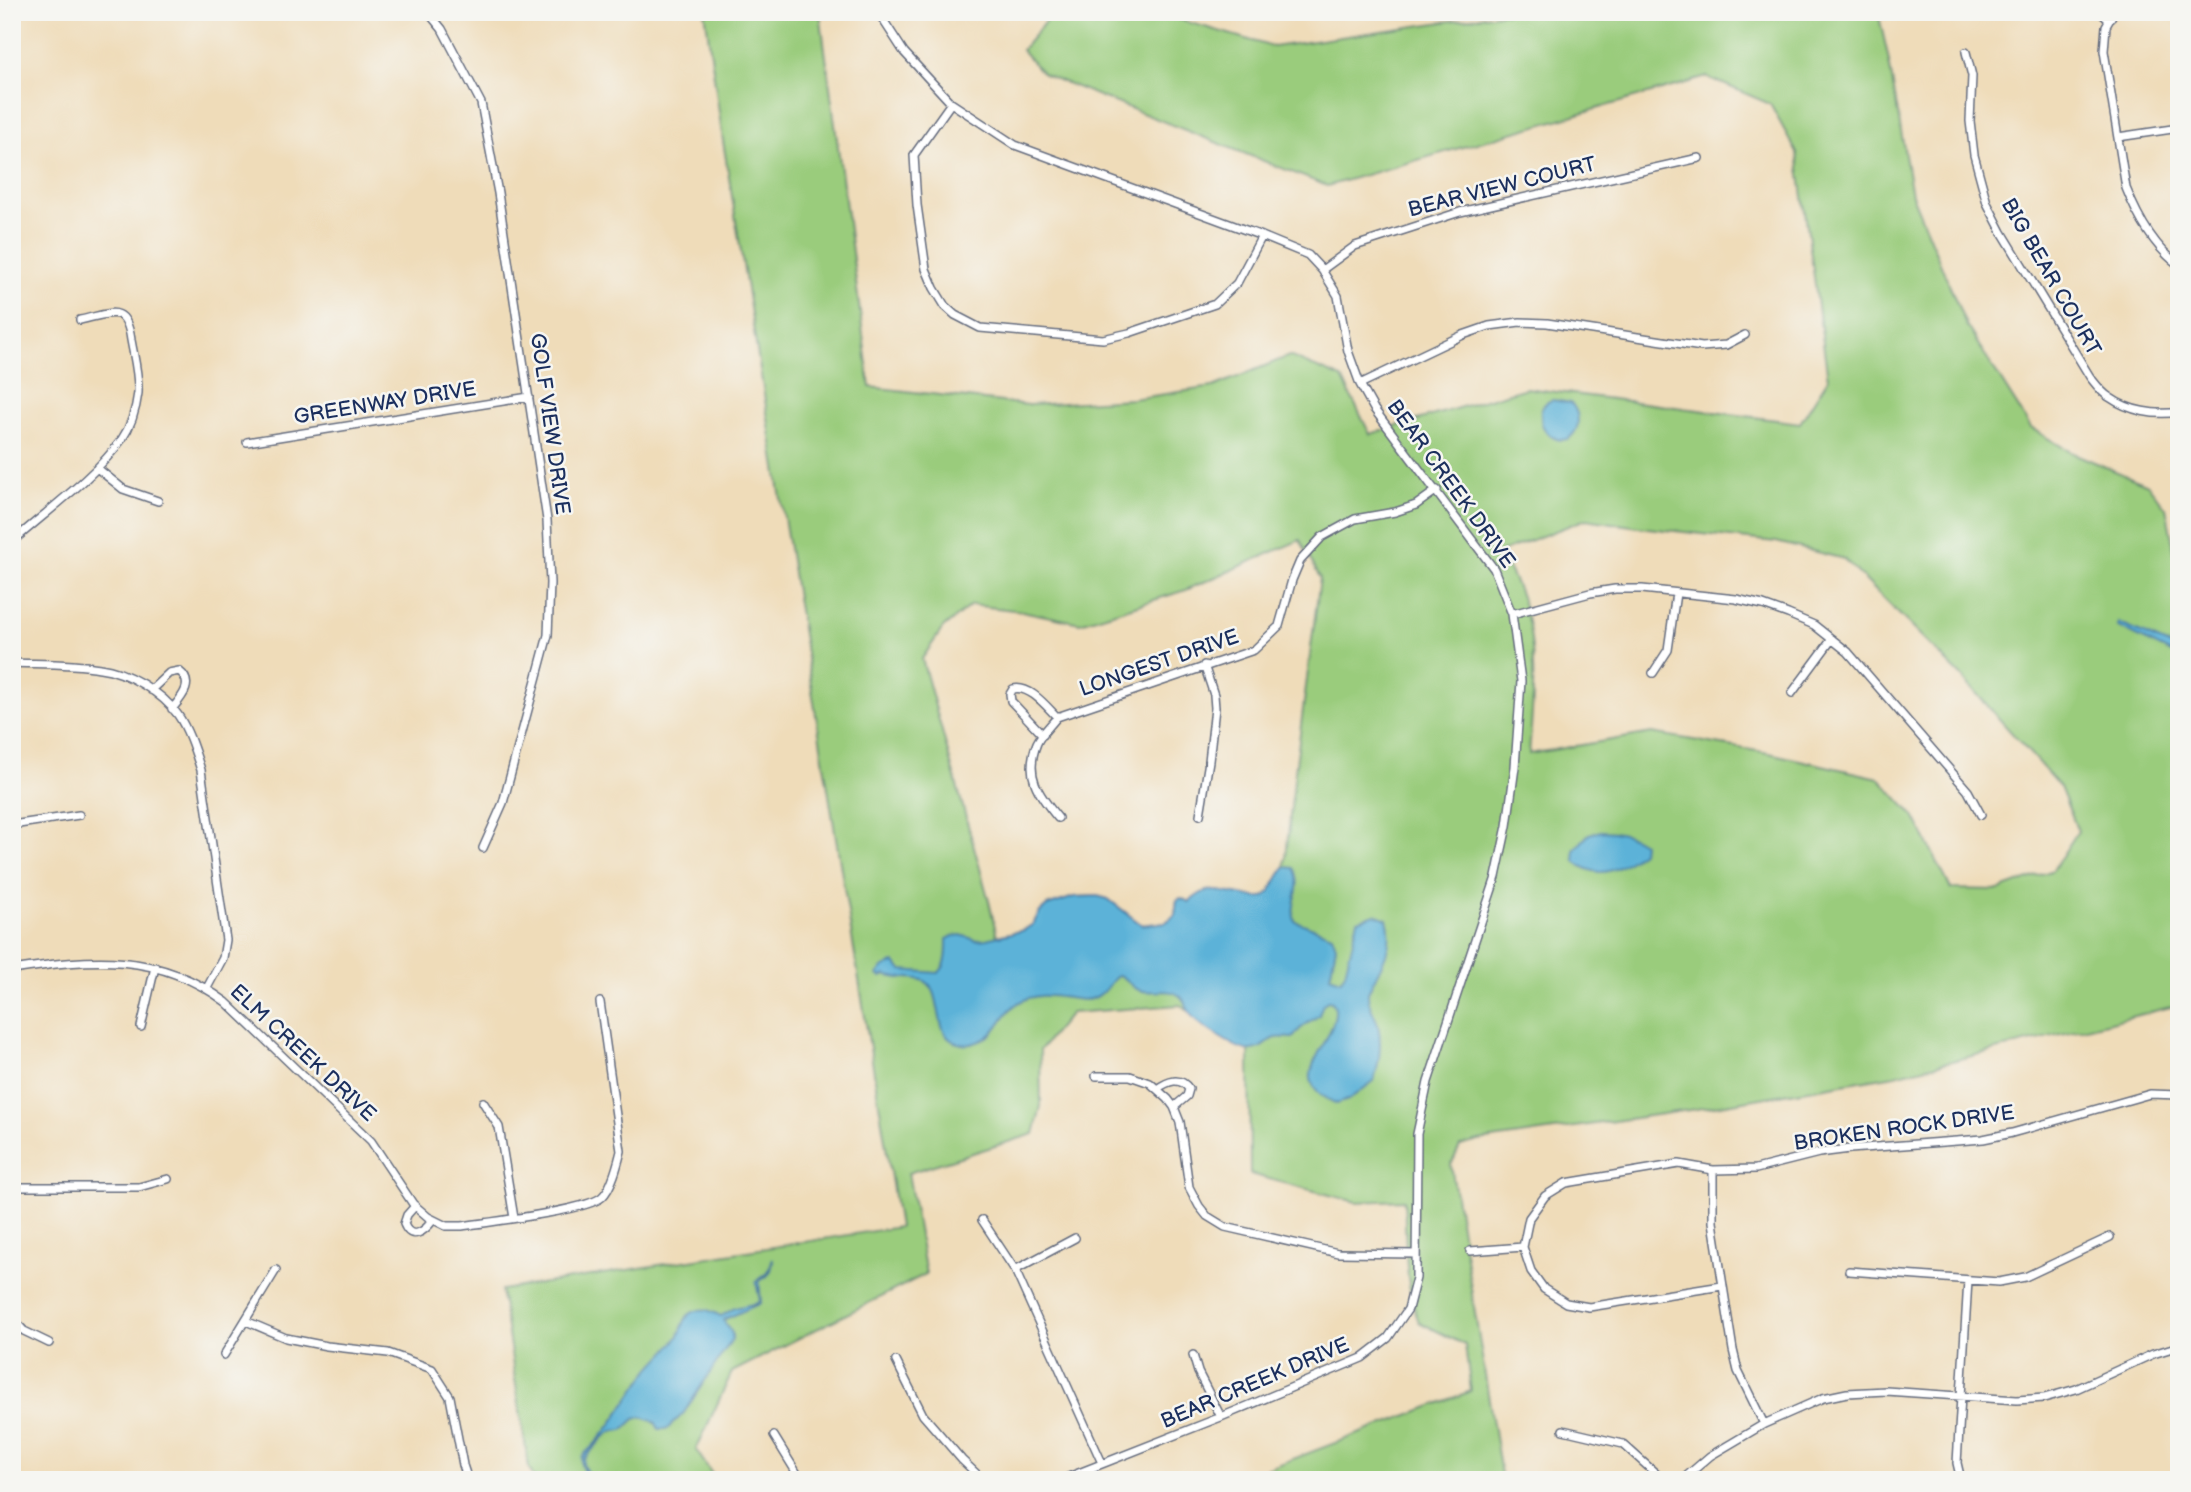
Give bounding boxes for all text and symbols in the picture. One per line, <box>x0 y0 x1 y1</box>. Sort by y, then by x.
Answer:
street label: BEAR VIEW COURT <box>1405 151 1599 222</box>
street label: BIG BEAR COURT <box>1996 194 2106 361</box>
street label: GOLF VIEW DRIVE <box>525 332 575 516</box>
street label: GREENWAY DRIVE <box>292 376 478 430</box>
street label: BEAR CREEK DRIVE <box>1382 395 1520 573</box>
street label: LONGEST DRIVE <box>1076 624 1242 702</box>
street label: ELM CREEK DRIVE <box>225 979 381 1127</box>
street label: BROKEN ROCK DRIVE <box>1792 1100 2016 1156</box>
street label: BEAR CREEK DRIVE <box>1157 1332 1353 1434</box>

